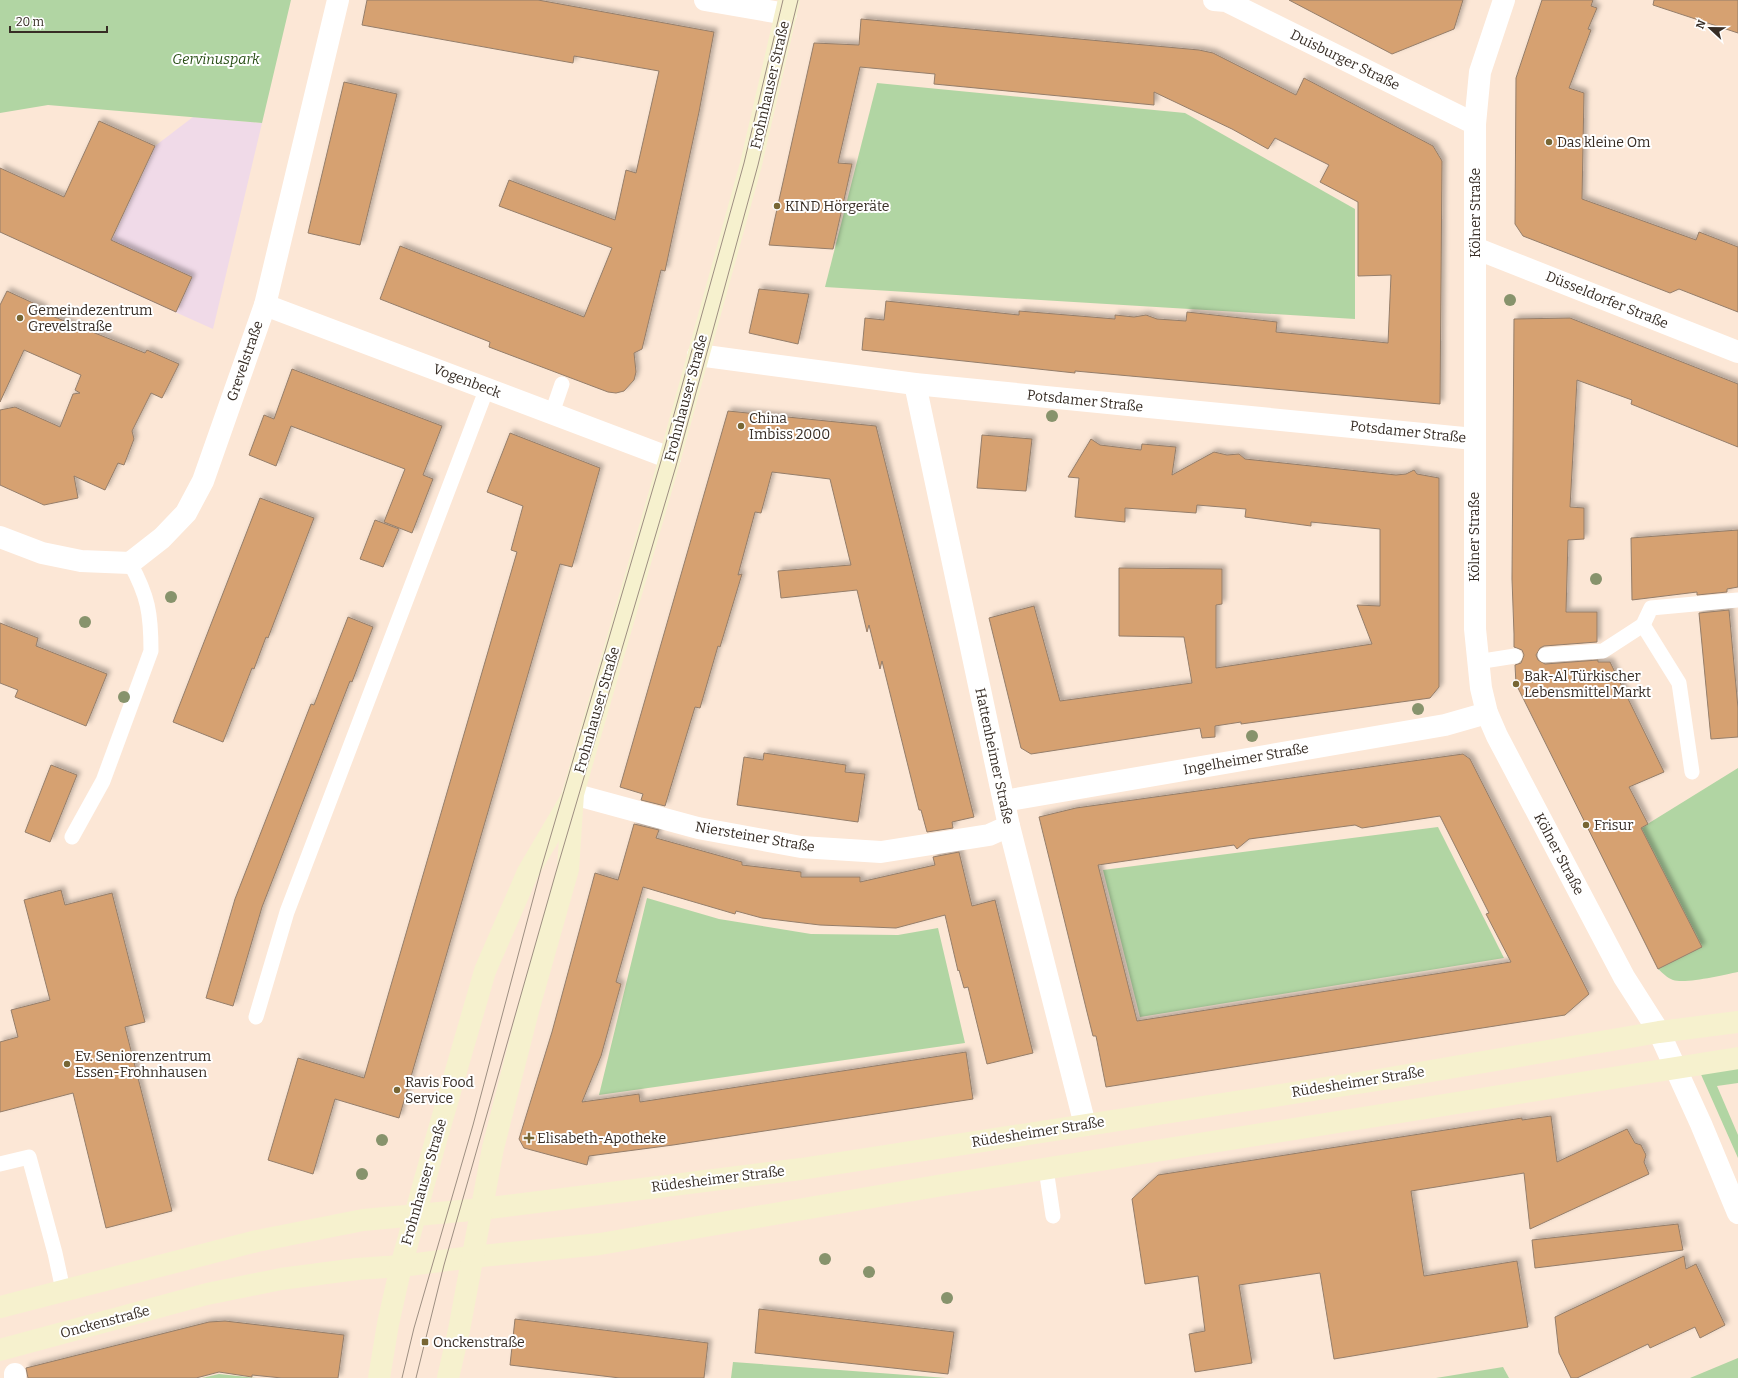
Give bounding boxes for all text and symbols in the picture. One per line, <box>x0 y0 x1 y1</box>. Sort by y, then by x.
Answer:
scale bar <box>10 8 107 34</box>
north arrow <box>1690 8 1730 48</box>
text: 20 m <box>16 15 45 29</box>
text: N <box>1694 18 1709 31</box>
street label: Frohnhauser Straße <box>747 19 793 151</box>
street label: Duisburger Straße <box>1287 26 1403 94</box>
park label: Gervinuspark <box>172 51 260 68</box>
place label: Das kleine Om <box>1557 134 1651 151</box>
marker: Das kleine Om <box>1544 137 1554 147</box>
street label: Kölner Straße <box>1467 168 1484 258</box>
place label: KIND Hörgeräte <box>785 198 889 215</box>
marker: KIND Hörgeräte <box>772 201 782 211</box>
street label: Düsseldorfer Straße <box>1543 268 1671 332</box>
place label: Gemeindezentrum Grevelstraße <box>28 302 153 335</box>
marker: Gemeindezentrum Grevelstraße <box>15 313 25 323</box>
street label: Grevelstraße <box>223 318 267 404</box>
street label: Frohnhauser Straße <box>661 333 711 463</box>
street label: Vogenbeck <box>431 360 503 402</box>
street label: Potsdamer Straße <box>1026 386 1144 416</box>
place label: China Imbiss 2000 <box>749 410 830 443</box>
street label: Potsdamer Straße <box>1349 417 1467 447</box>
marker: China Imbiss 2000 <box>736 421 746 431</box>
street label: Kölner Straße <box>1466 492 1483 582</box>
street label: Frohnhauser Straße <box>571 645 623 775</box>
place label: Bak-Al Türkischer Lebensmittel Markt <box>1524 668 1651 701</box>
marker: Bak-Al Türkischer Lebensmittel Markt <box>1511 679 1521 689</box>
street label: Hattenheimer Straße <box>971 686 1017 826</box>
street label: Ingelheimer Straße <box>1182 740 1310 778</box>
street label: Kölner Straße <box>1530 810 1588 898</box>
place label: Frisur <box>1594 817 1633 834</box>
street label: Niersteiner Straße <box>694 818 816 856</box>
marker: Frisur <box>1581 820 1591 830</box>
place label: Ev. Seniorenzentrum Essen-Frohnhausen <box>75 1048 212 1081</box>
marker: Ev. Seniorenzentrum Essen-Frohnhausen <box>62 1059 72 1069</box>
street label: Rüdesheimer Straße <box>1290 1063 1426 1101</box>
place label: Ravis Food Service <box>405 1074 474 1107</box>
marker: Ravis Food Service <box>392 1085 402 1095</box>
street label: Rüdesheimer Straße <box>970 1113 1106 1151</box>
street label: Frohnhauser Straße <box>398 1117 450 1247</box>
place label: Elisabeth-Apotheke <box>537 1130 666 1147</box>
marker: Elisabeth-Apotheke <box>524 1133 534 1143</box>
street label: Rüdesheimer Straße <box>650 1162 786 1196</box>
street label: Onckenstraße <box>58 1302 152 1342</box>
place label: Onckenstraße <box>433 1334 525 1351</box>
marker: Onckenstraße <box>420 1337 430 1347</box>

